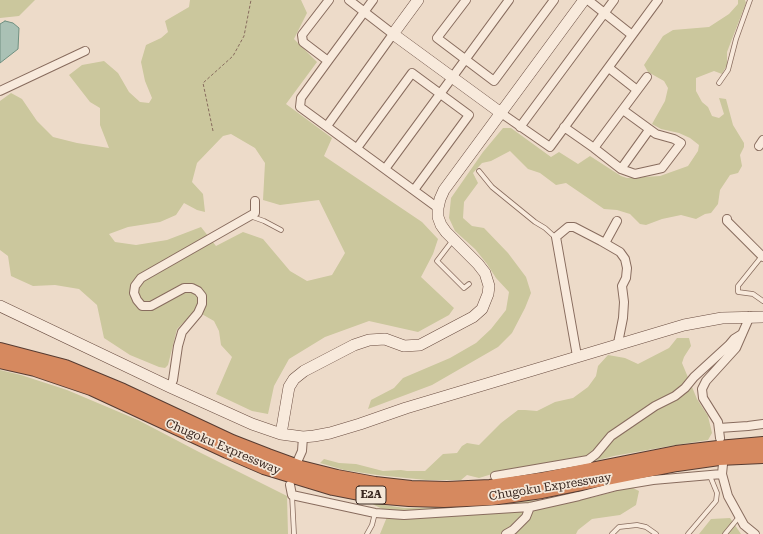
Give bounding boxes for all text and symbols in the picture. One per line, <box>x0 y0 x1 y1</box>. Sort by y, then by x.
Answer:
street label: Chugoku Expressway <box>163 416 283 478</box>
street label: Chugoku Expressway <box>488 470 612 504</box>
road number: E2A <box>356 486 386 504</box>

